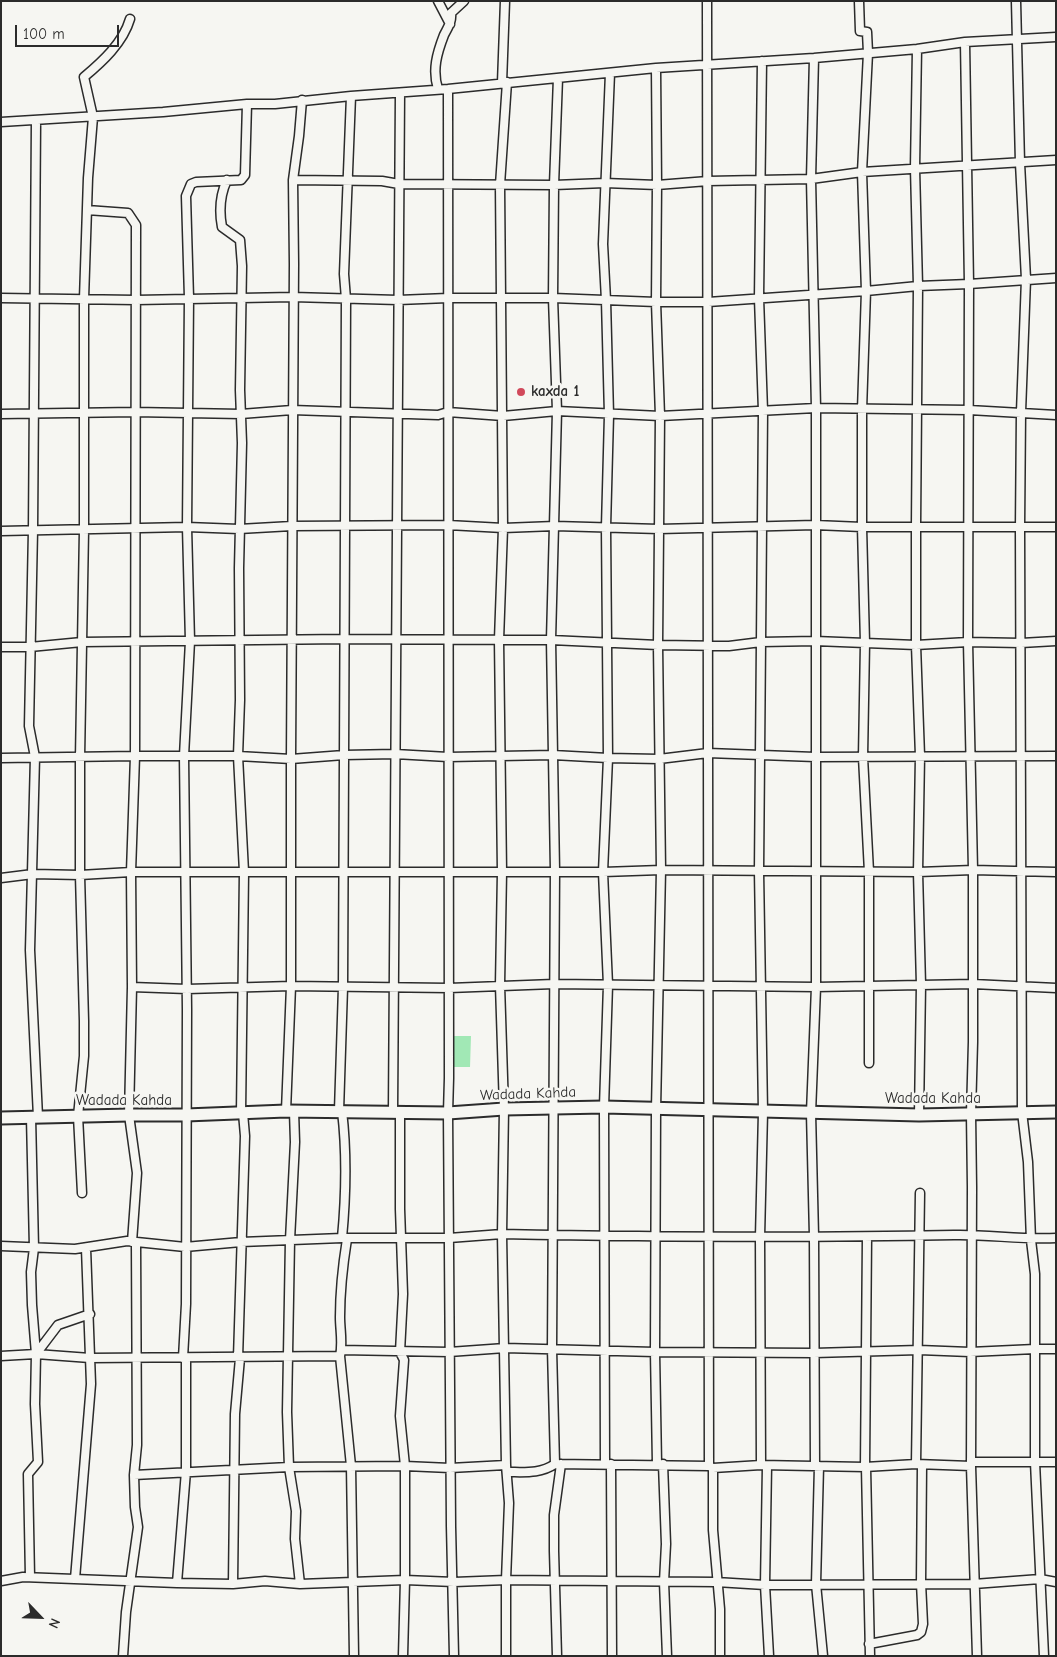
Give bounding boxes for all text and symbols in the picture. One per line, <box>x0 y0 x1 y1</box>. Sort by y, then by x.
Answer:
scale bar <box>18 15 121 47</box>
text: 100 m <box>23 25 65 43</box>
place label: kaxda 1 <box>531 383 579 401</box>
marker: kaxda 1 <box>515 386 527 398</box>
street label: Wadada Kahda <box>480 1083 576 1105</box>
street label: Wadada Kahda <box>885 1090 981 1108</box>
street label: Wadada Kahda <box>76 1092 172 1110</box>
north arrow <box>15 1592 65 1642</box>
text: N <box>45 1616 64 1631</box>

